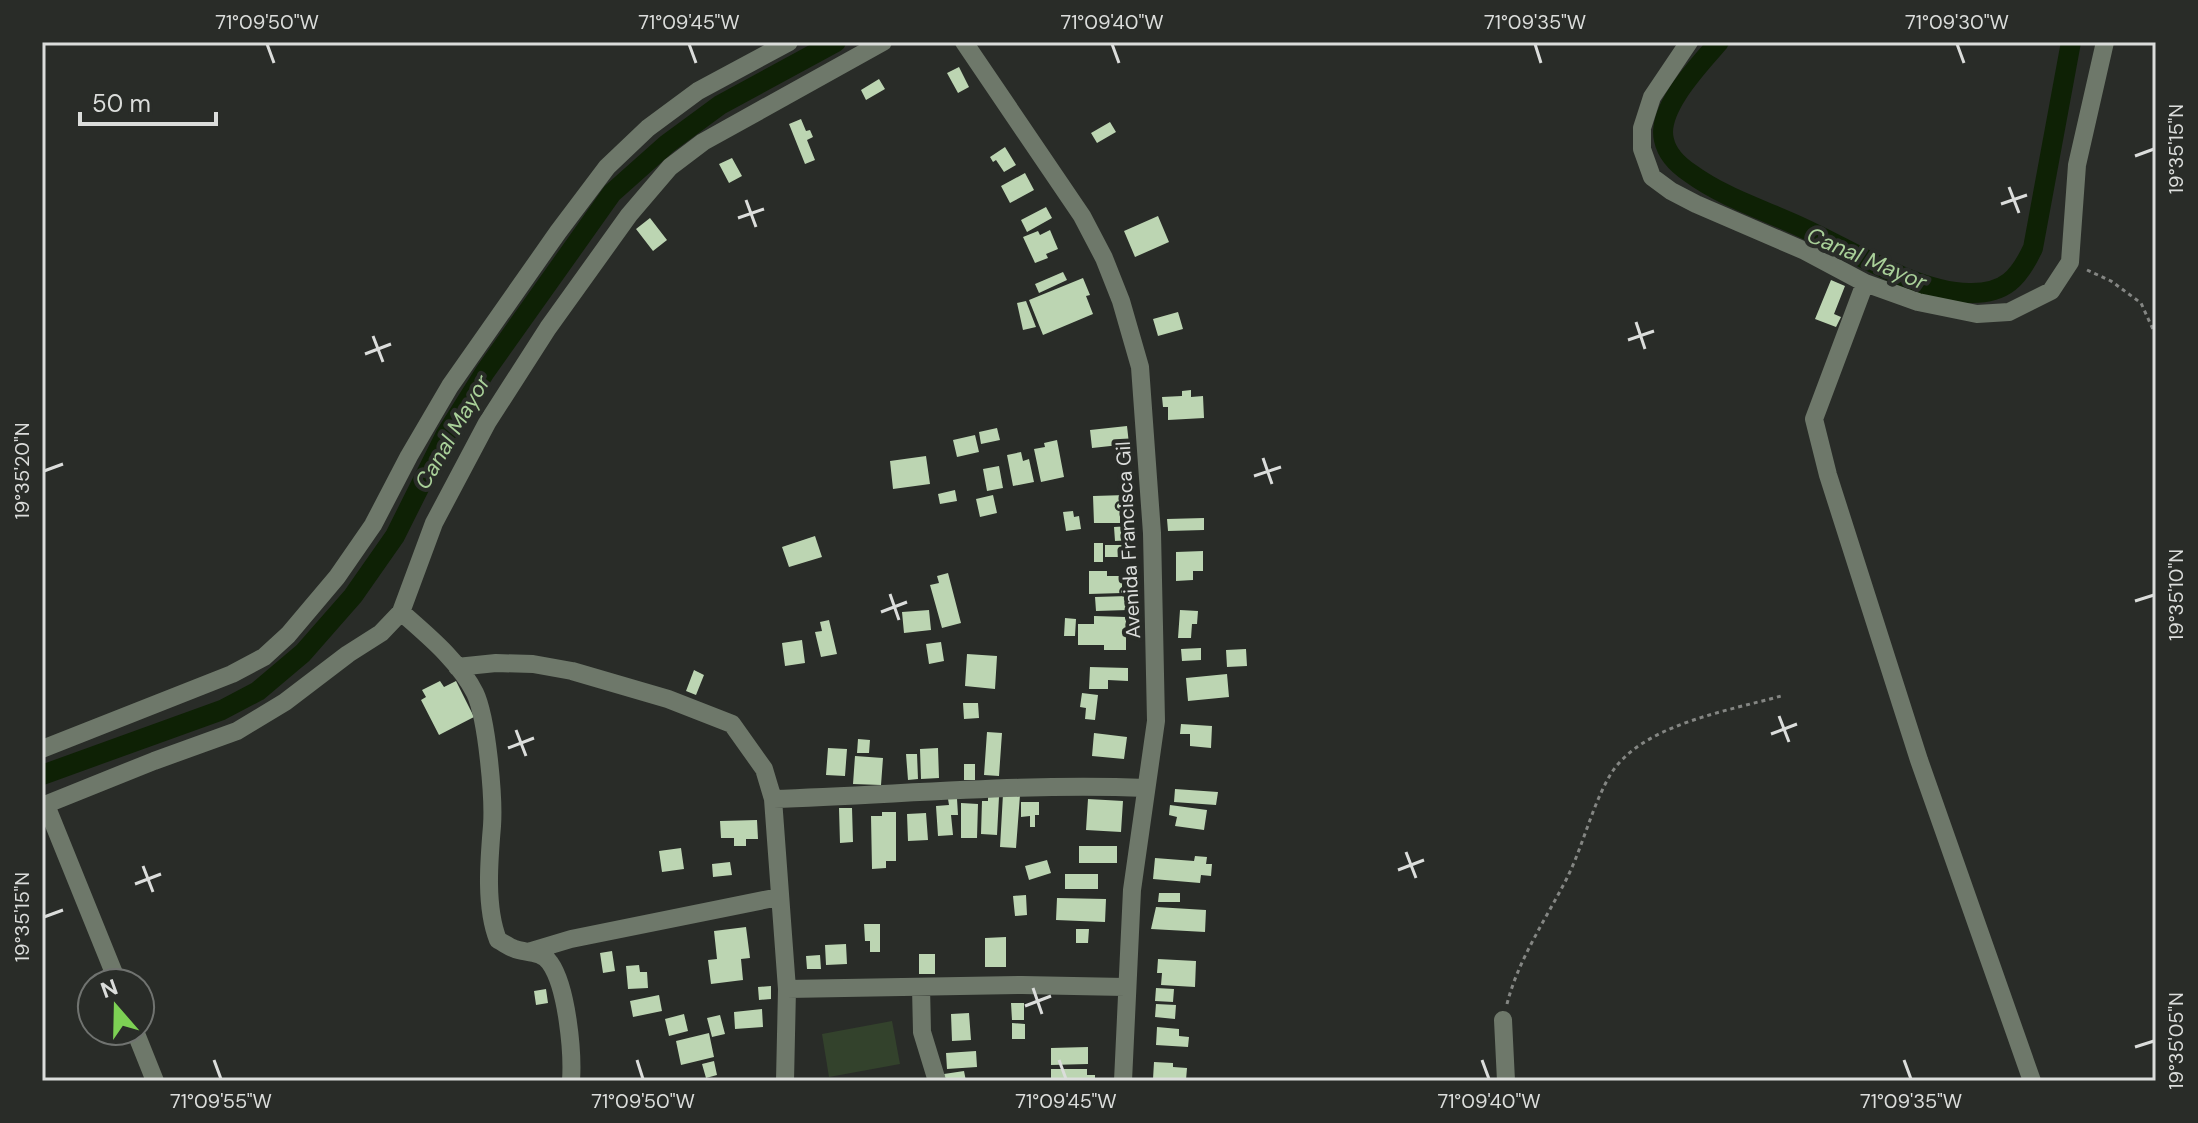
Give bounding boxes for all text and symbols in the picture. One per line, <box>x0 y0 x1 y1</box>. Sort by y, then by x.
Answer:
text: 71°09'50"W <box>215 9 319 35</box>
text: 71°09'45"W <box>638 9 740 35</box>
text: 71°09'40"W <box>1060 9 1164 35</box>
text: 71°09'35"W <box>1484 9 1586 35</box>
text: 71°09'30"W <box>1905 9 2009 35</box>
scale bar <box>80 76 216 126</box>
text: 50 m <box>92 88 151 119</box>
text: 19°35'15"N <box>2163 104 2189 194</box>
water label: Canal Mayor <box>1803 220 1932 297</box>
water label: Canal Mayor <box>408 369 497 495</box>
text: 19°35'20"N <box>9 422 35 520</box>
street label: Avenida Francisca Gil <box>1110 441 1146 639</box>
text: 19°35'10"N <box>2163 549 2189 641</box>
text: 19°35'15"N <box>9 872 35 962</box>
north arrow <box>76 967 156 1047</box>
text: N <box>97 972 122 1005</box>
text: 19°35'05"N <box>2163 992 2189 1090</box>
text: 71°09'55"W <box>170 1088 272 1114</box>
text: 71°09'50"W <box>591 1088 695 1114</box>
text: 71°09'45"W <box>1015 1088 1117 1114</box>
text: 71°09'40"W <box>1437 1088 1541 1114</box>
text: 71°09'35"W <box>1860 1088 1962 1114</box>

